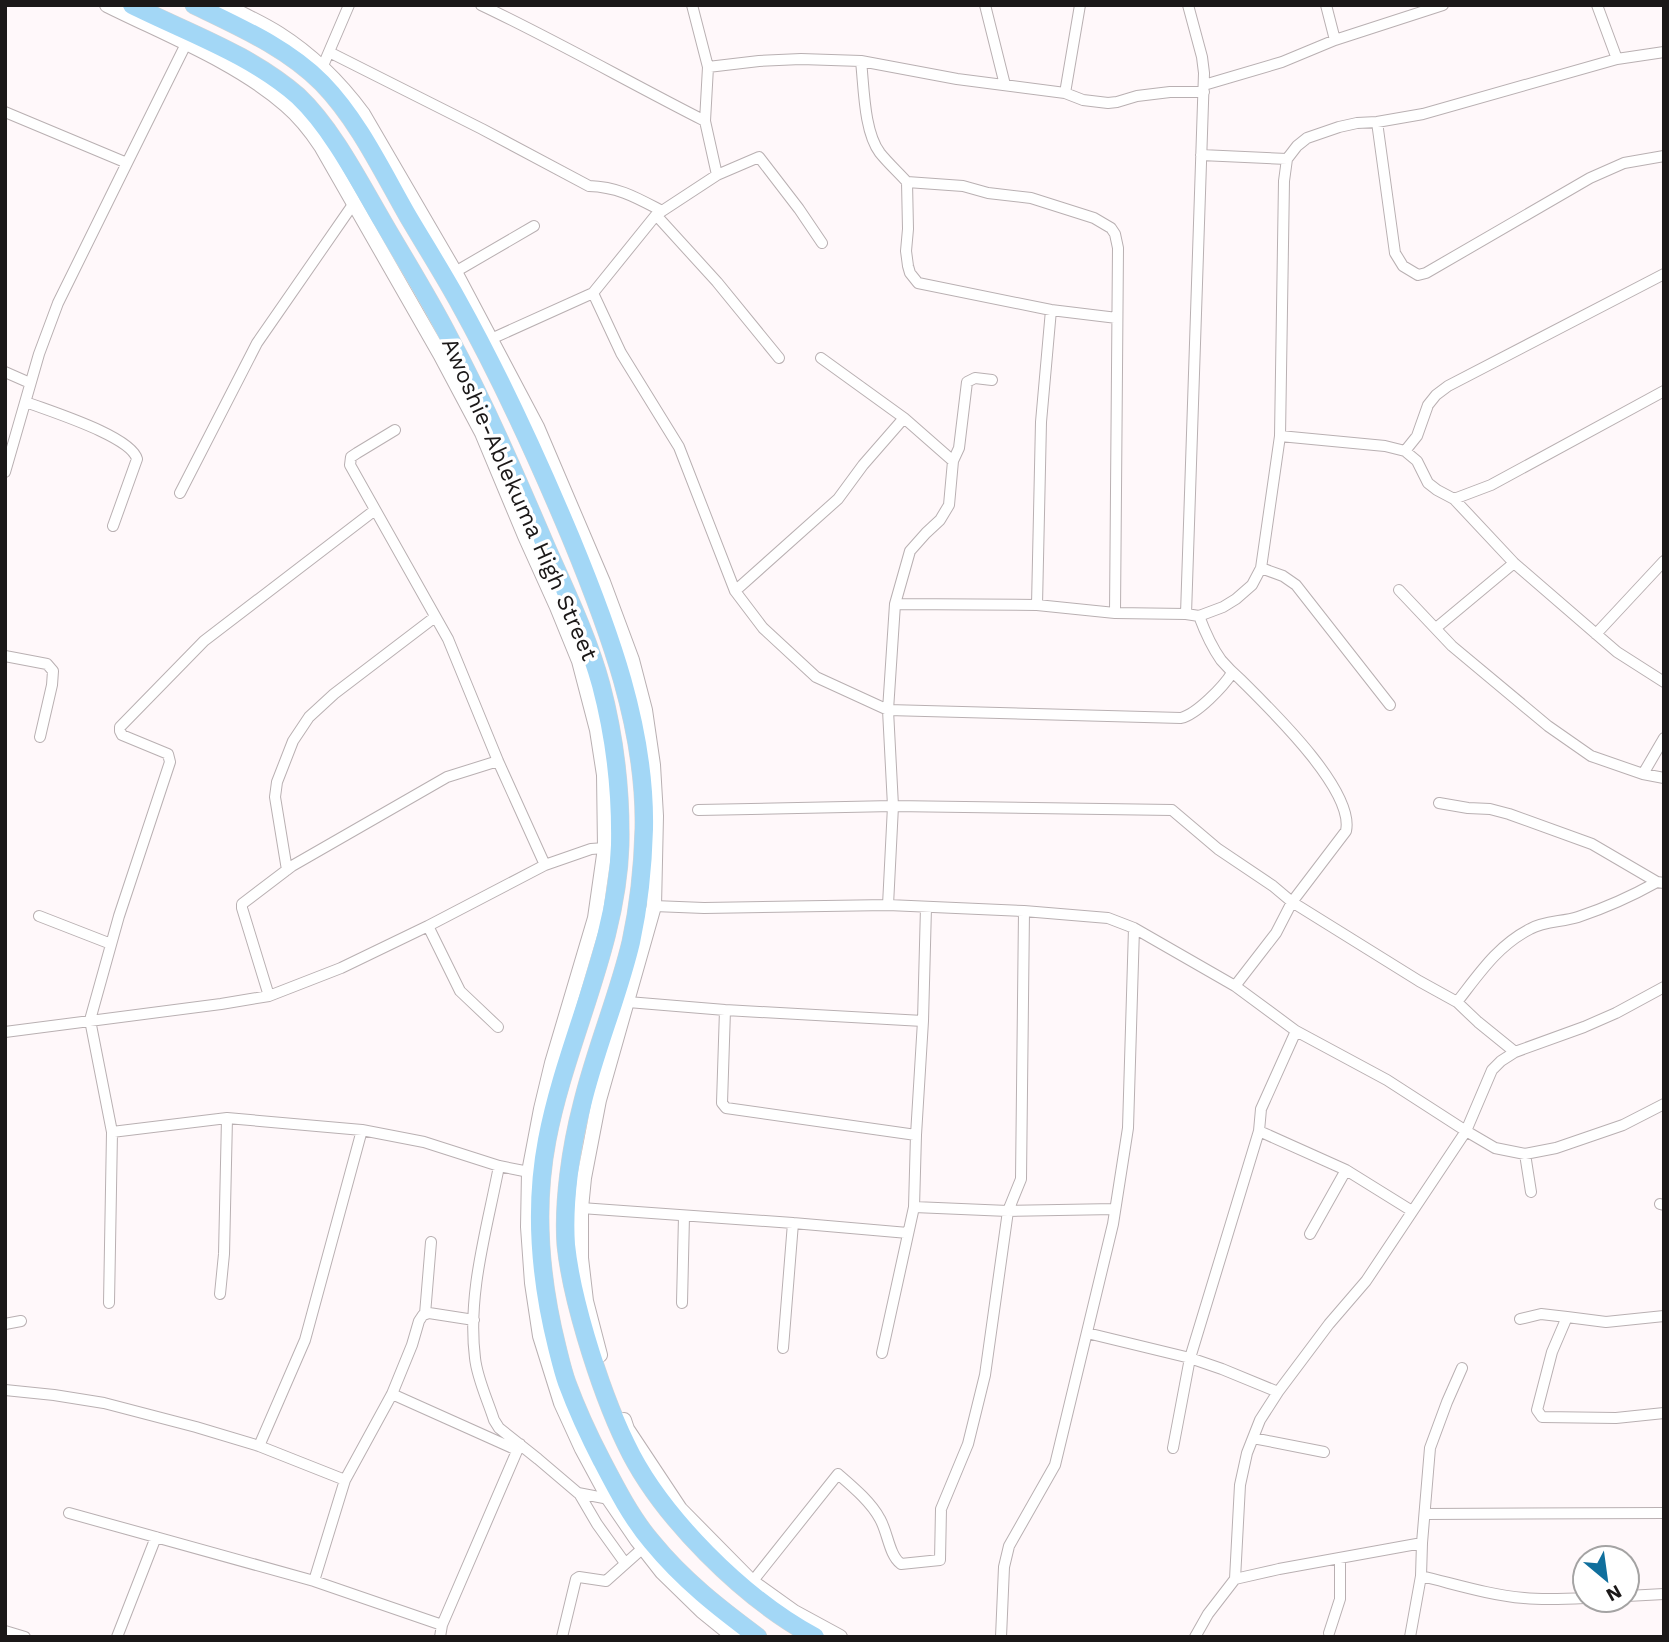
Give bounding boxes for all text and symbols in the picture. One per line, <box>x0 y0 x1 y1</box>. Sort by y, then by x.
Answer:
street label: Awoshie-Ablekuma High Street <box>436 334 603 665</box>
north arrow <box>1571 1544 1641 1614</box>
text: N <box>1602 1580 1626 1607</box>

